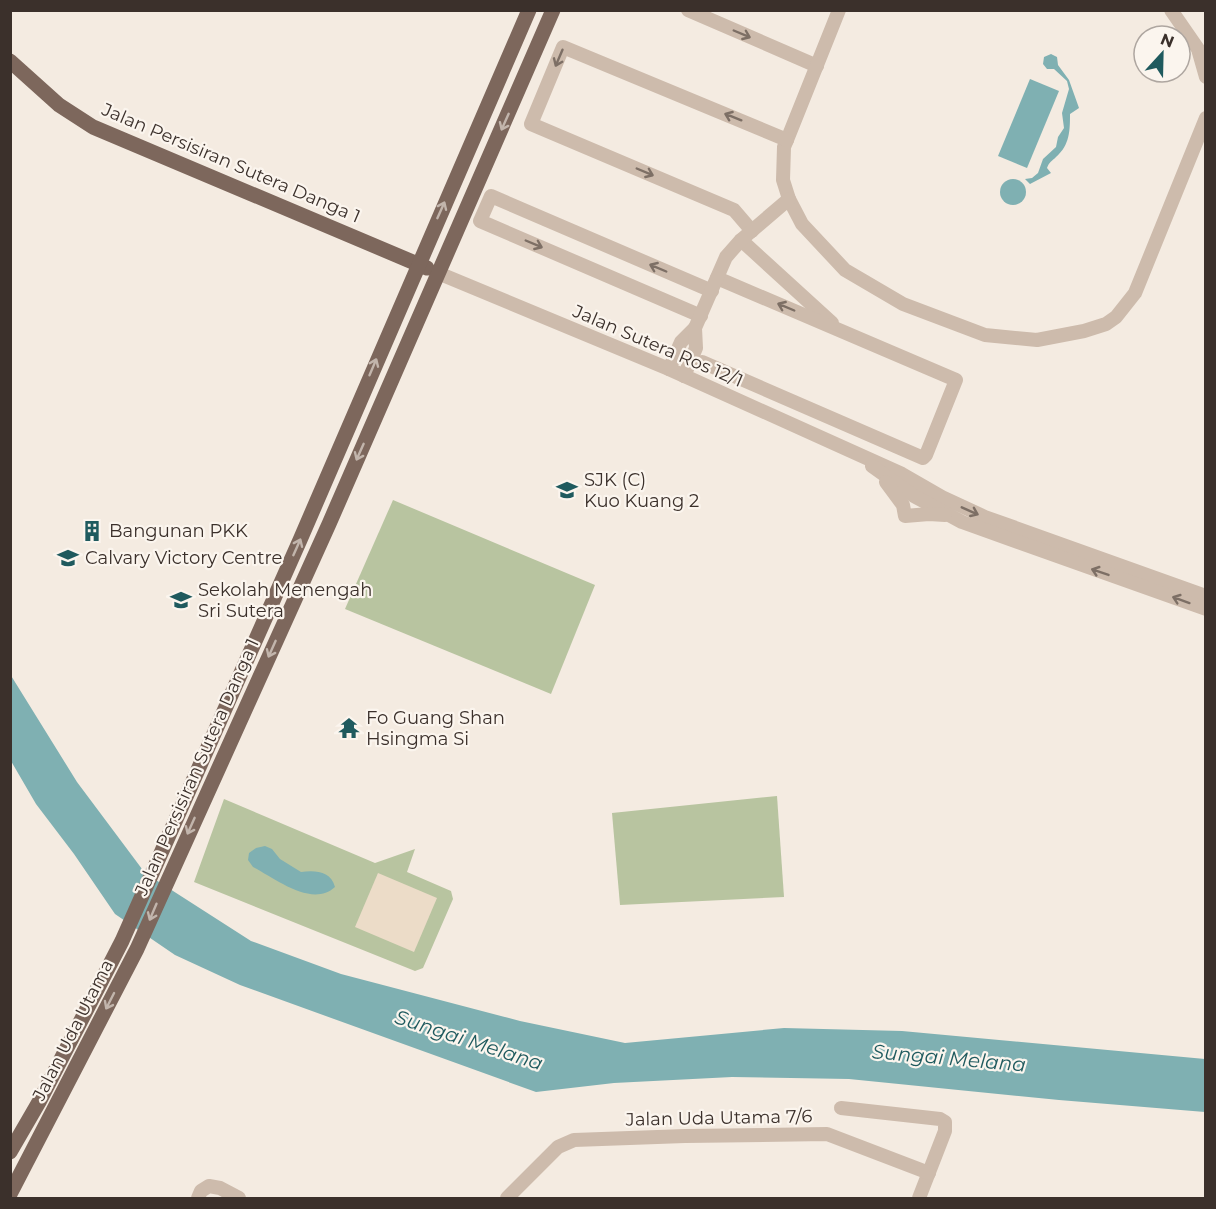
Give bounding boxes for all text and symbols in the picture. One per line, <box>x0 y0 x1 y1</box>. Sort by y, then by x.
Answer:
north arrow <box>1132 24 1192 84</box>
one-way arrow <box>732 28 750 40</box>
text: N <box>1158 29 1177 52</box>
one-way arrow <box>553 48 564 67</box>
street label: Jalan Persisiran Sutera Danga 1 <box>98 98 364 228</box>
one-way arrow <box>724 111 742 122</box>
one-way arrow <box>498 112 510 130</box>
one-way arrow <box>635 167 654 178</box>
one-way arrow <box>437 201 448 219</box>
one-way arrow <box>524 239 542 251</box>
one-way arrow <box>649 262 668 273</box>
street label: Jalan Sutera Ros 12/1 <box>569 300 746 392</box>
one-way arrow <box>778 301 796 312</box>
one-way arrow <box>368 359 379 377</box>
one-way arrow <box>354 442 365 461</box>
place label: SJK (C) Kuo Kuang 2 <box>584 469 699 512</box>
school or university icon: SJK (C) Kuo Kuang 2 <box>555 478 579 502</box>
one-way arrow <box>960 506 979 517</box>
building icon: Bangunan PKK <box>80 519 104 543</box>
place label: Bangunan PKK <box>109 520 248 542</box>
one-way arrow <box>291 538 303 556</box>
school or university icon: Calvary Victory Centre <box>56 546 80 570</box>
place label: Calvary Victory Centre <box>85 547 283 569</box>
one-way arrow <box>1091 565 1110 576</box>
place label: Sekolah Menengah Sri Sutera <box>198 579 372 622</box>
school or university icon: Sekolah Menengah Sri Sutera <box>169 588 193 612</box>
one-way arrow <box>1172 594 1190 605</box>
street label: Jalan Persisiran Sutera Danga 1 <box>130 635 264 900</box>
one-way arrow <box>265 640 276 658</box>
place label: Fo Guang Shan Hsingma Si <box>366 707 505 750</box>
temple icon: Fo Guang Shan Hsingma Si <box>337 716 361 740</box>
one-way arrow <box>185 817 196 835</box>
one-way arrow <box>147 902 158 921</box>
street label: Jalan Uda Utama <box>27 956 118 1105</box>
one-way arrow <box>104 991 115 1009</box>
water label: Sungai Melana <box>392 1005 546 1075</box>
water label: Sungai Melana <box>871 1039 1027 1077</box>
street label: Jalan Uda Utama 7/6 <box>625 1105 812 1131</box>

